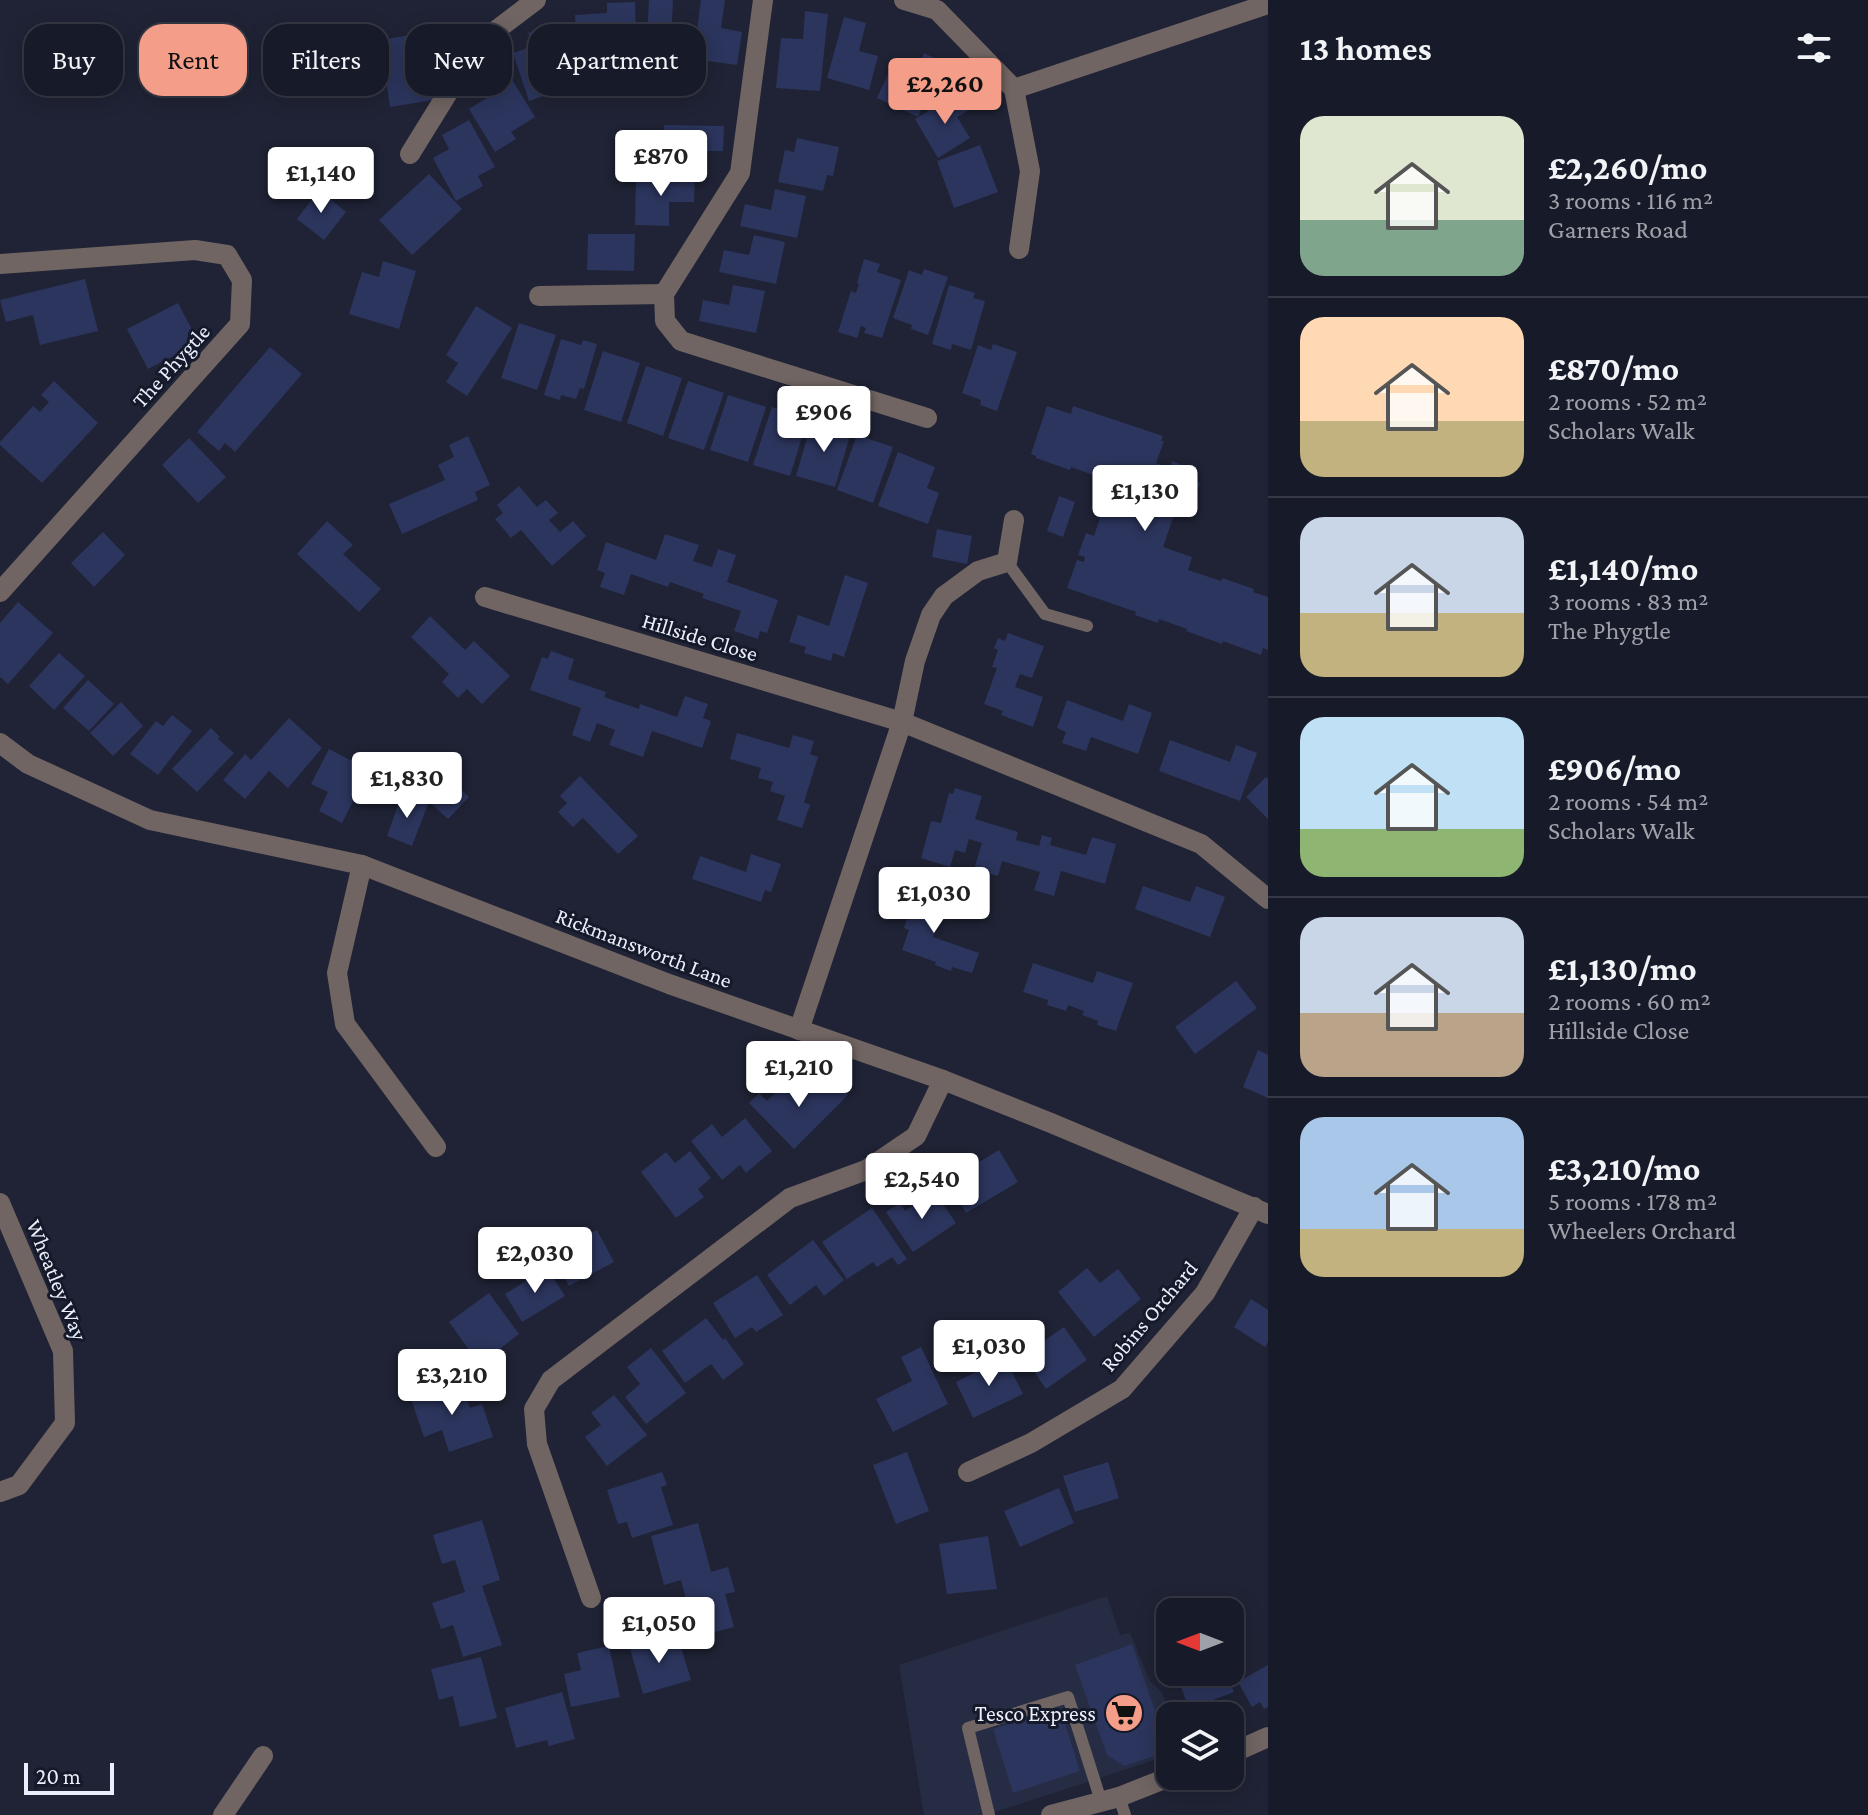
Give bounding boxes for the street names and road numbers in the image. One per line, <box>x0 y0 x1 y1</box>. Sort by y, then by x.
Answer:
street label: The Phygtle <box>127 319 215 413</box>
street label: Hillside Close <box>639 608 761 666</box>
street label: Rickmansworth Lane <box>553 903 735 993</box>
street label: Wheatley Way <box>21 1216 93 1345</box>
street label: Robins Orchard <box>1096 1255 1203 1376</box>

